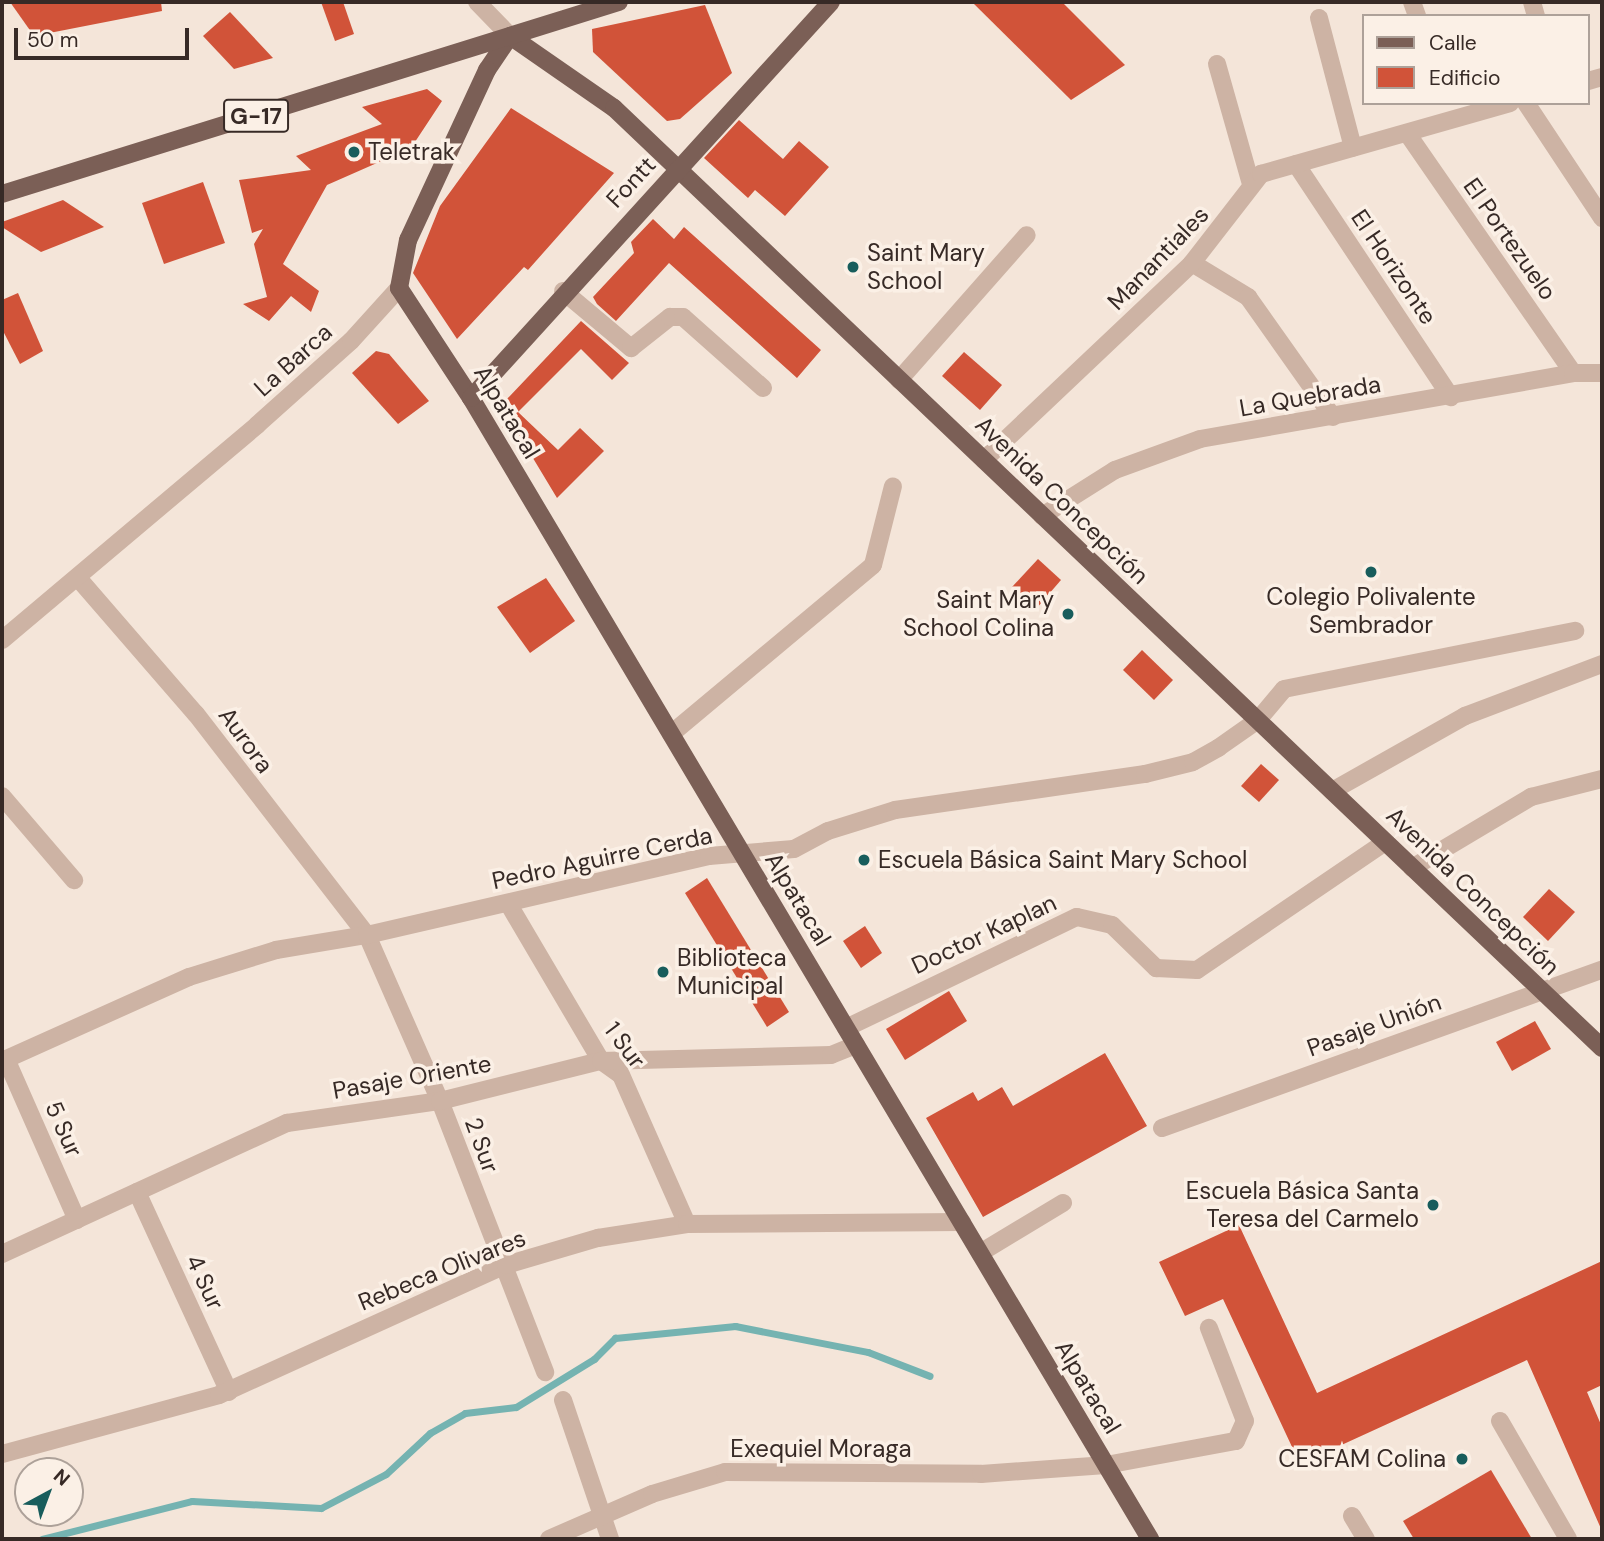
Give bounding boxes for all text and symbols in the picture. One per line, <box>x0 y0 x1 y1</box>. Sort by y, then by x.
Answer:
scale bar <box>18 14 192 58</box>
legend <box>1362 14 1590 105</box>
text: 50 m <box>27 26 78 54</box>
text: Calle <box>1429 29 1477 57</box>
text: Edificio <box>1429 64 1500 92</box>
road number: G-17 <box>223 97 289 136</box>
place label: Teletrak <box>368 138 455 166</box>
marker: Teletrak <box>346 144 362 160</box>
street label: Fontt <box>600 151 662 213</box>
street label: El Portezuelo <box>1457 172 1563 306</box>
street label: Manantiales <box>1101 200 1215 316</box>
street label: El Horizonte <box>1345 204 1443 330</box>
place label: Saint Mary School <box>867 239 985 295</box>
marker: Saint Mary School <box>845 259 861 275</box>
street label: La Barca <box>248 318 338 402</box>
street label: Alpatacal <box>468 360 546 464</box>
street label: La Quebrada <box>1237 369 1383 423</box>
street label: Avenida Concepción <box>969 410 1155 590</box>
marker: Colegio Polivalente Sembrador <box>1363 564 1379 580</box>
place label: Colegio Polivalente Sembrador <box>1266 583 1476 639</box>
place label: Saint Mary School Colina <box>903 586 1054 642</box>
marker: Saint Mary School Colina <box>1060 606 1076 622</box>
street label: Aurora <box>213 702 279 778</box>
street label: Avenida Concepción <box>1380 801 1566 981</box>
street label: Pedro Aguirre Cerda <box>489 821 715 895</box>
place label: Escuela Básica Saint Mary School <box>878 846 1247 874</box>
street label: Alpatacal <box>759 847 837 951</box>
marker: Escuela Básica Saint Mary School <box>856 852 872 868</box>
street label: Doctor Kaplan <box>907 888 1061 980</box>
place label: Biblioteca Municipal <box>677 944 787 1000</box>
marker: Biblioteca Municipal <box>655 964 671 980</box>
street label: Pasaje Unión <box>1303 987 1445 1063</box>
street label: 1 Sur <box>598 1016 652 1074</box>
street label: Pasaje Oriente <box>330 1049 494 1105</box>
street label: 5 Sur <box>39 1097 89 1161</box>
street label: 2 Sur <box>459 1113 505 1177</box>
place label: Escuela Básica Santa Teresa del Carmelo <box>1186 1177 1419 1233</box>
marker: Escuela Básica Santa Teresa del Carmelo <box>1425 1197 1441 1213</box>
street label: Rebeca Olivares <box>354 1223 530 1317</box>
street label: 4 Sur <box>180 1250 230 1314</box>
street label: Alpatacal <box>1049 1335 1127 1439</box>
street label: Exequiel Moraga <box>730 1435 912 1463</box>
place label: CESFAM Colina <box>1278 1445 1446 1473</box>
marker: CESFAM Colina <box>1452 1449 1472 1469</box>
north arrow <box>14 1457 84 1527</box>
text: N <box>48 1463 75 1491</box>

